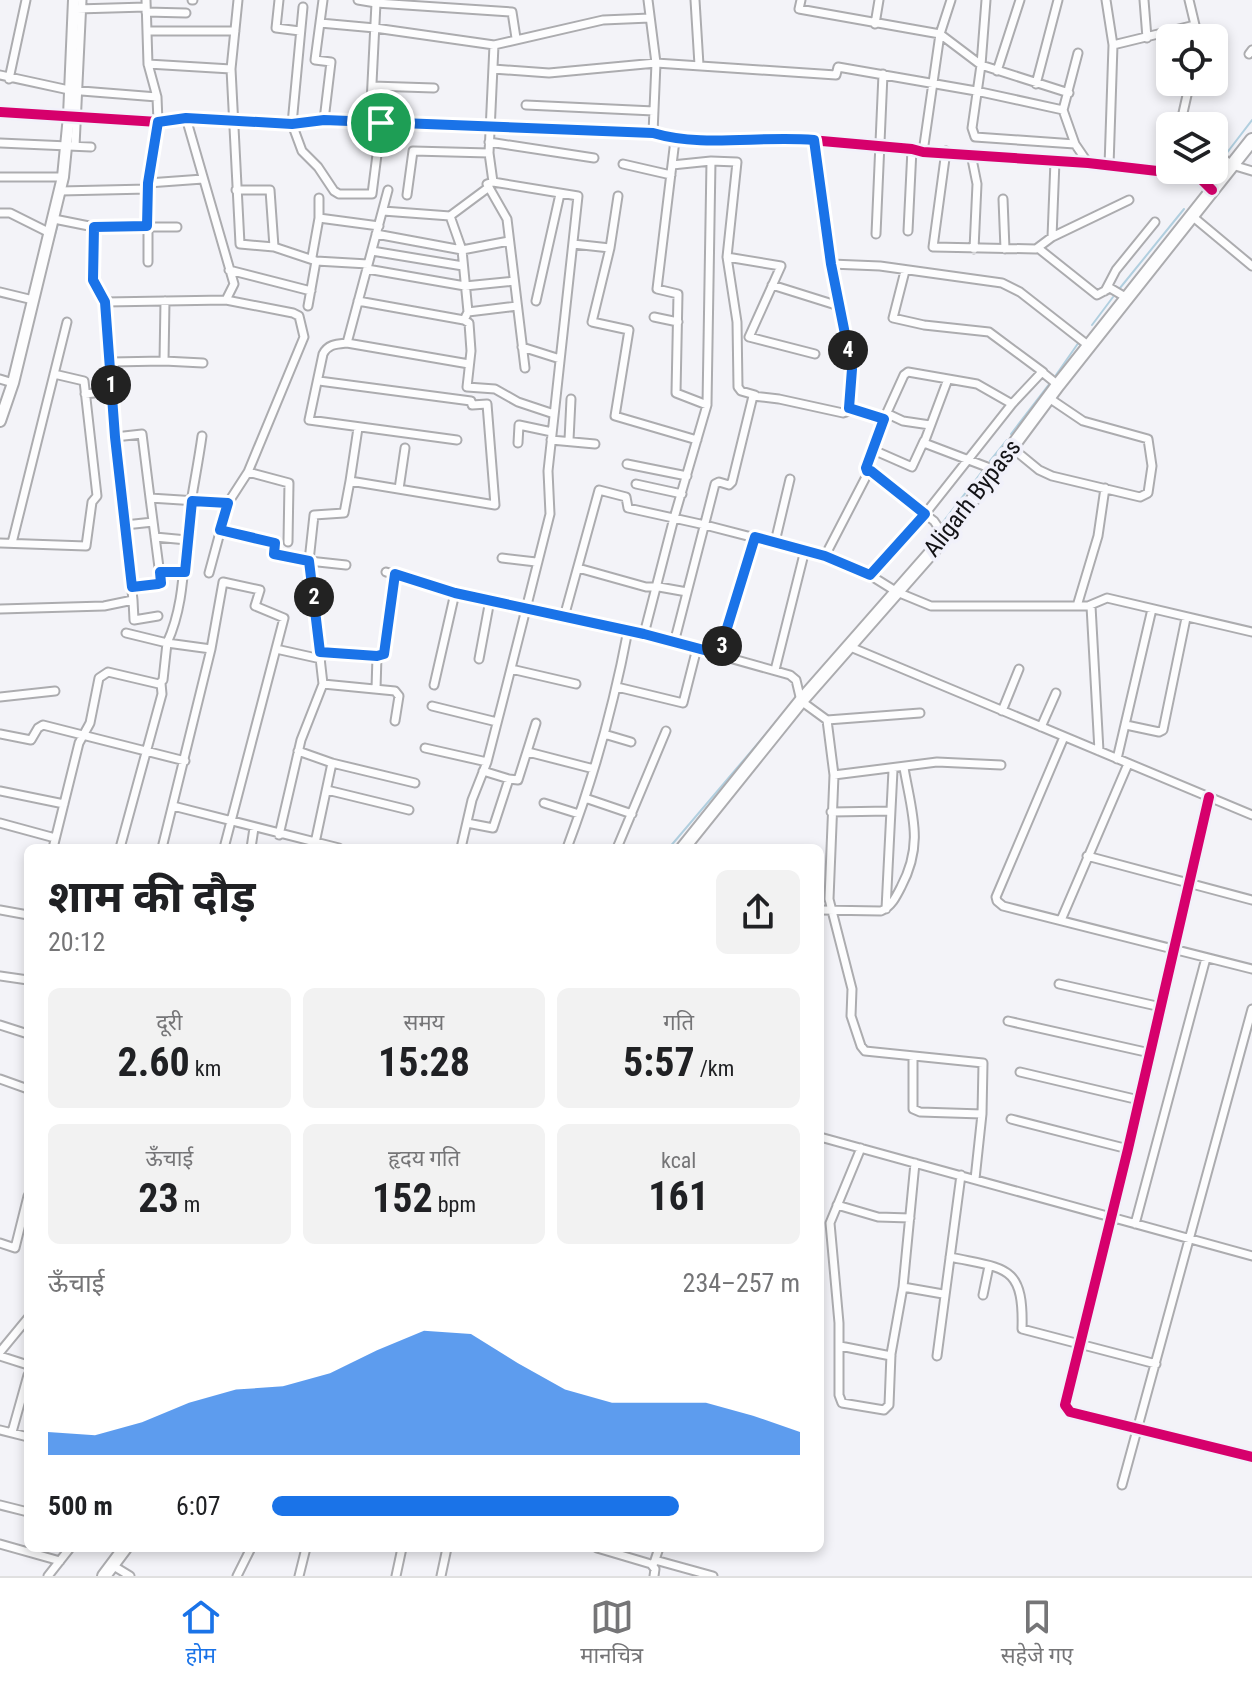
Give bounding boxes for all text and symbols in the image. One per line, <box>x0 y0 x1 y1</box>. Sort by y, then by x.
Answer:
map controls <box>1156 24 1228 184</box>
button: locate <box>1156 24 1228 96</box>
pin <box>347 89 415 157</box>
icon: arrive <box>359 101 403 145</box>
button: layers <box>1156 112 1228 184</box>
pin: 4 <box>828 330 868 370</box>
text: 4 <box>842 337 854 362</box>
pin: 1 <box>91 365 131 405</box>
text: 1 <box>105 372 117 397</box>
street label: Aligarh Bypass <box>918 434 1026 562</box>
pin: 2 <box>294 577 334 617</box>
text: 2 <box>308 584 320 609</box>
pin: 3 <box>702 626 742 666</box>
text: 3 <box>716 633 728 658</box>
button: share <box>716 870 800 954</box>
text: शाम की दौड़ <box>48 871 256 923</box>
text: 20:12 <box>48 927 105 957</box>
text: दूरी <box>156 1010 183 1035</box>
text: समय <box>404 1010 444 1035</box>
text: गति <box>663 1010 694 1035</box>
text: 2.60 <box>117 1039 190 1086</box>
text: 15:28 <box>378 1039 470 1086</box>
text: 5:57 <box>623 1039 695 1086</box>
text: km <box>190 1056 221 1081</box>
text: /km <box>695 1056 734 1081</box>
text: ऊँचाई <box>145 1146 193 1171</box>
text: हृदय गति <box>388 1146 460 1171</box>
text: kcal <box>661 1148 696 1173</box>
text: 161 <box>648 1173 709 1220</box>
text: 23 <box>138 1175 179 1222</box>
text: 152 <box>372 1175 433 1222</box>
text: m <box>179 1192 200 1217</box>
text: bpm <box>433 1192 476 1217</box>
text: ऊँचाई <box>48 1268 104 1298</box>
text: 234–257 m <box>683 1268 800 1298</box>
text: 500 m <box>48 1491 113 1521</box>
text: 6:07 <box>176 1491 221 1521</box>
tab: होम <box>179 1595 223 1672</box>
tab: मानचित्र <box>580 1595 643 1672</box>
tab: सहेजे गए <box>1001 1595 1073 1672</box>

